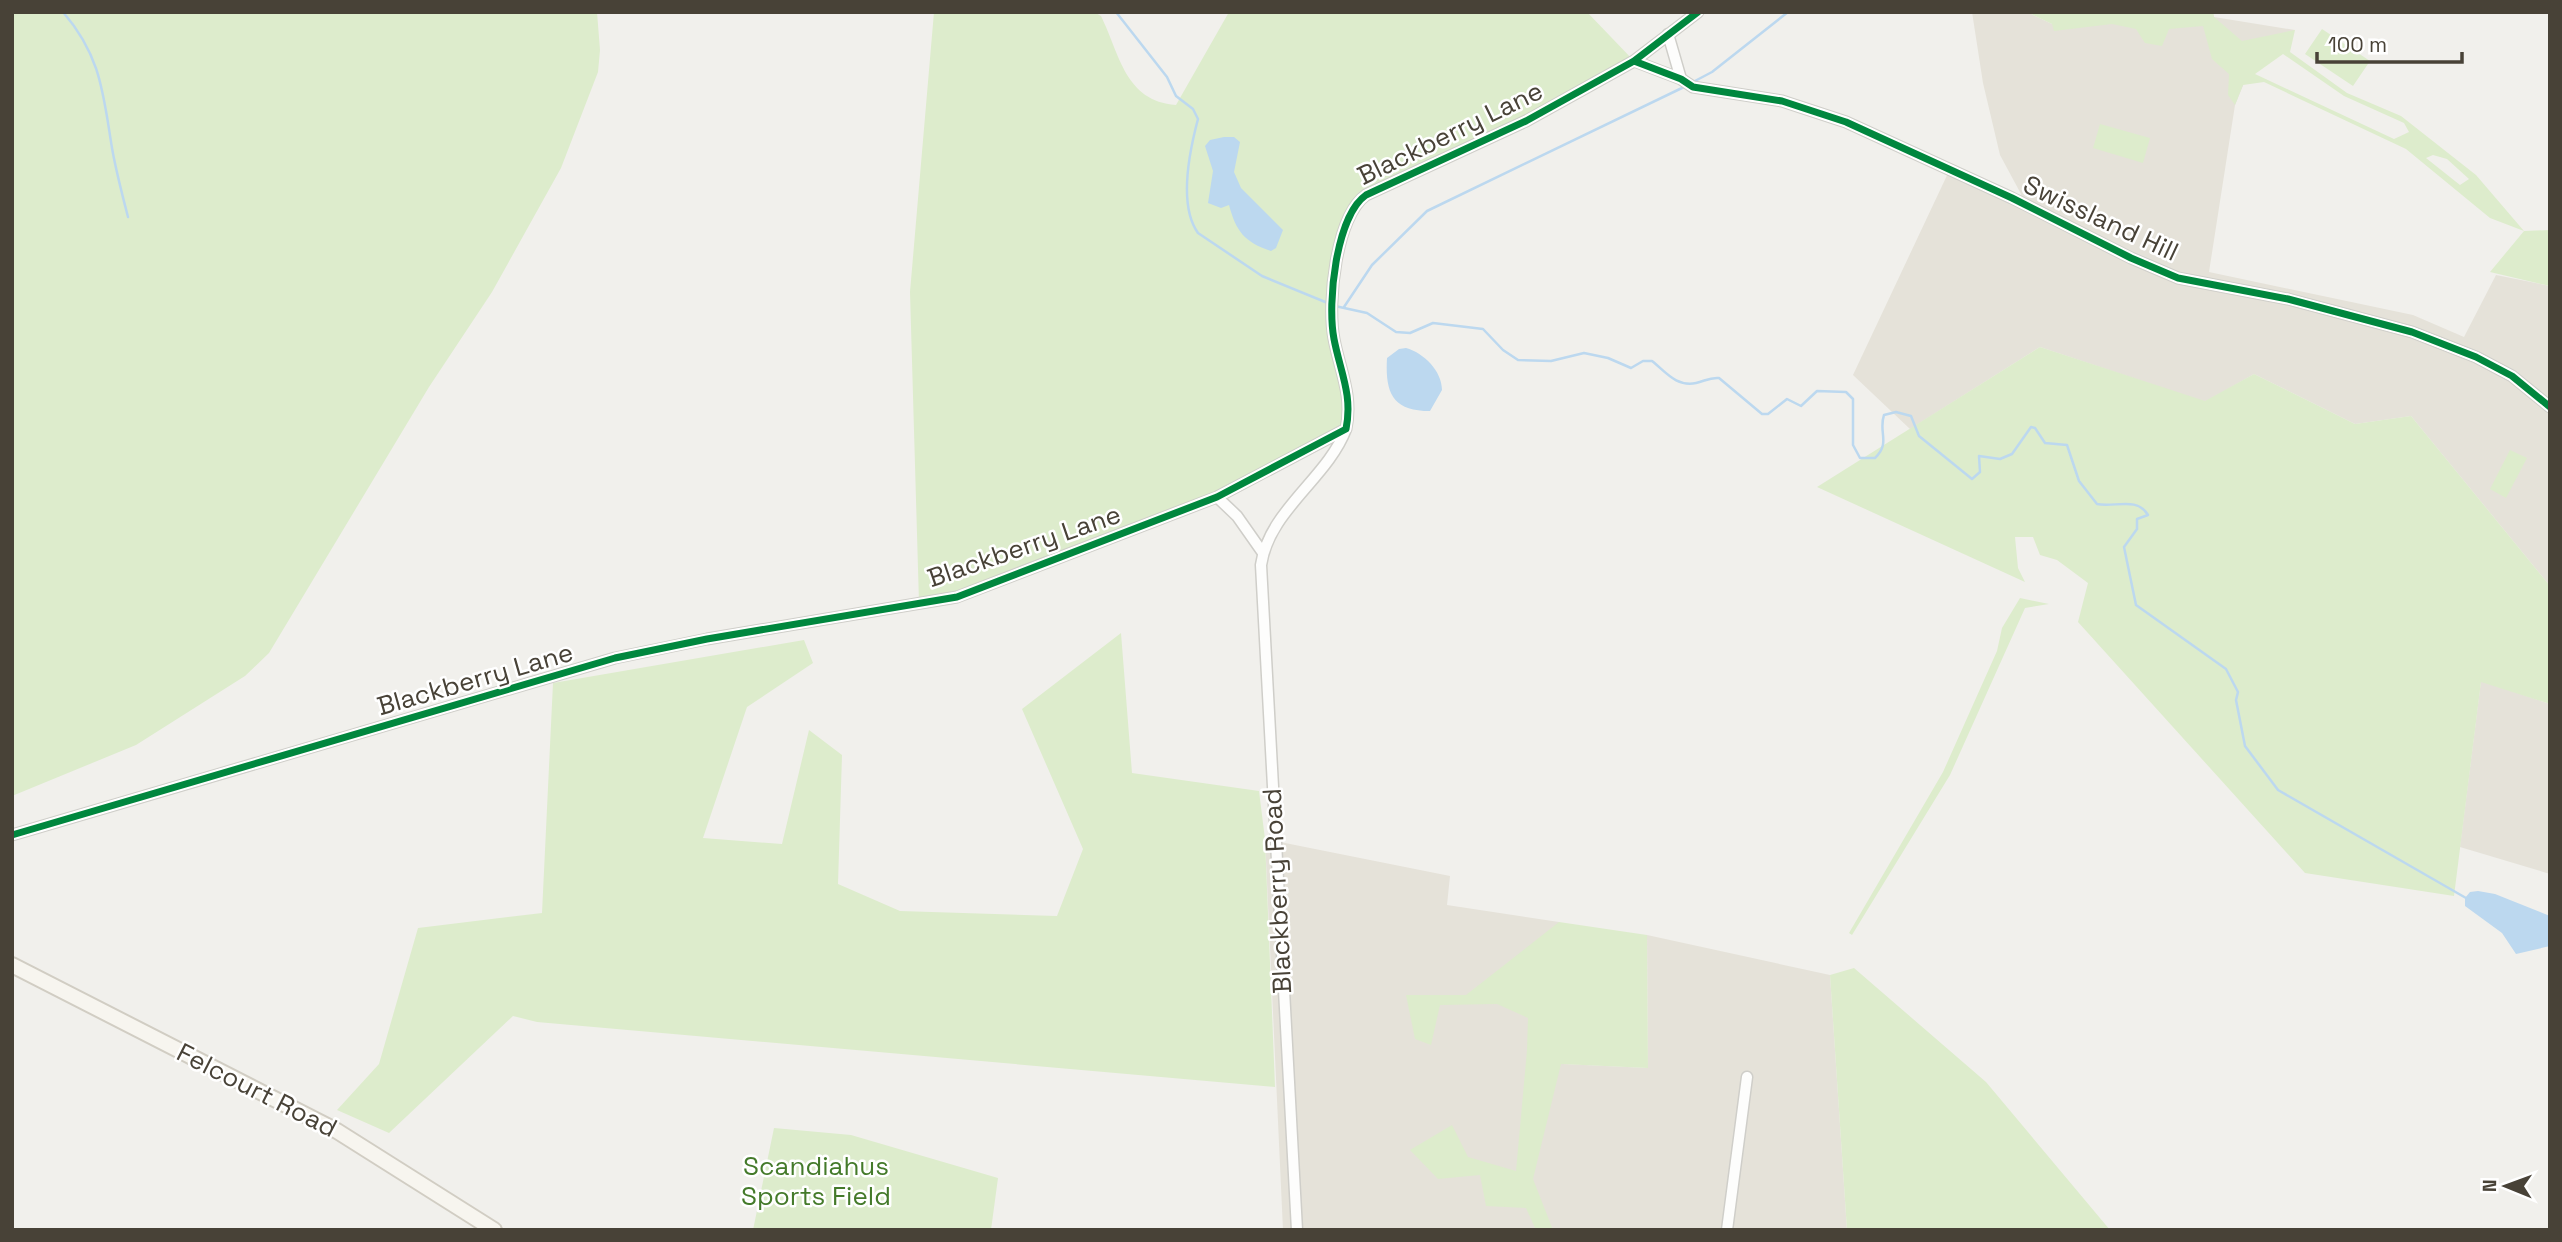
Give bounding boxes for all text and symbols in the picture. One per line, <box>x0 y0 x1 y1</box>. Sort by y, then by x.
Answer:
scale bar <box>2317 21 2462 65</box>
text: 100 m <box>2328 31 2387 58</box>
street label: Blackberry Lane <box>1352 73 1548 193</box>
street label: Swissland Hill <box>2018 167 2184 269</box>
street label: Blackberry Lane <box>923 497 1125 595</box>
street label: Blackberry Lane <box>373 635 577 723</box>
street label: Blackberry Road <box>1255 787 1299 995</box>
street label: Felcourt Road <box>171 1035 343 1145</box>
park label: Scandiahus Sports Field <box>741 1149 891 1213</box>
north arrow <box>2471 1151 2541 1221</box>
text: N <box>2477 1179 2502 1192</box>

